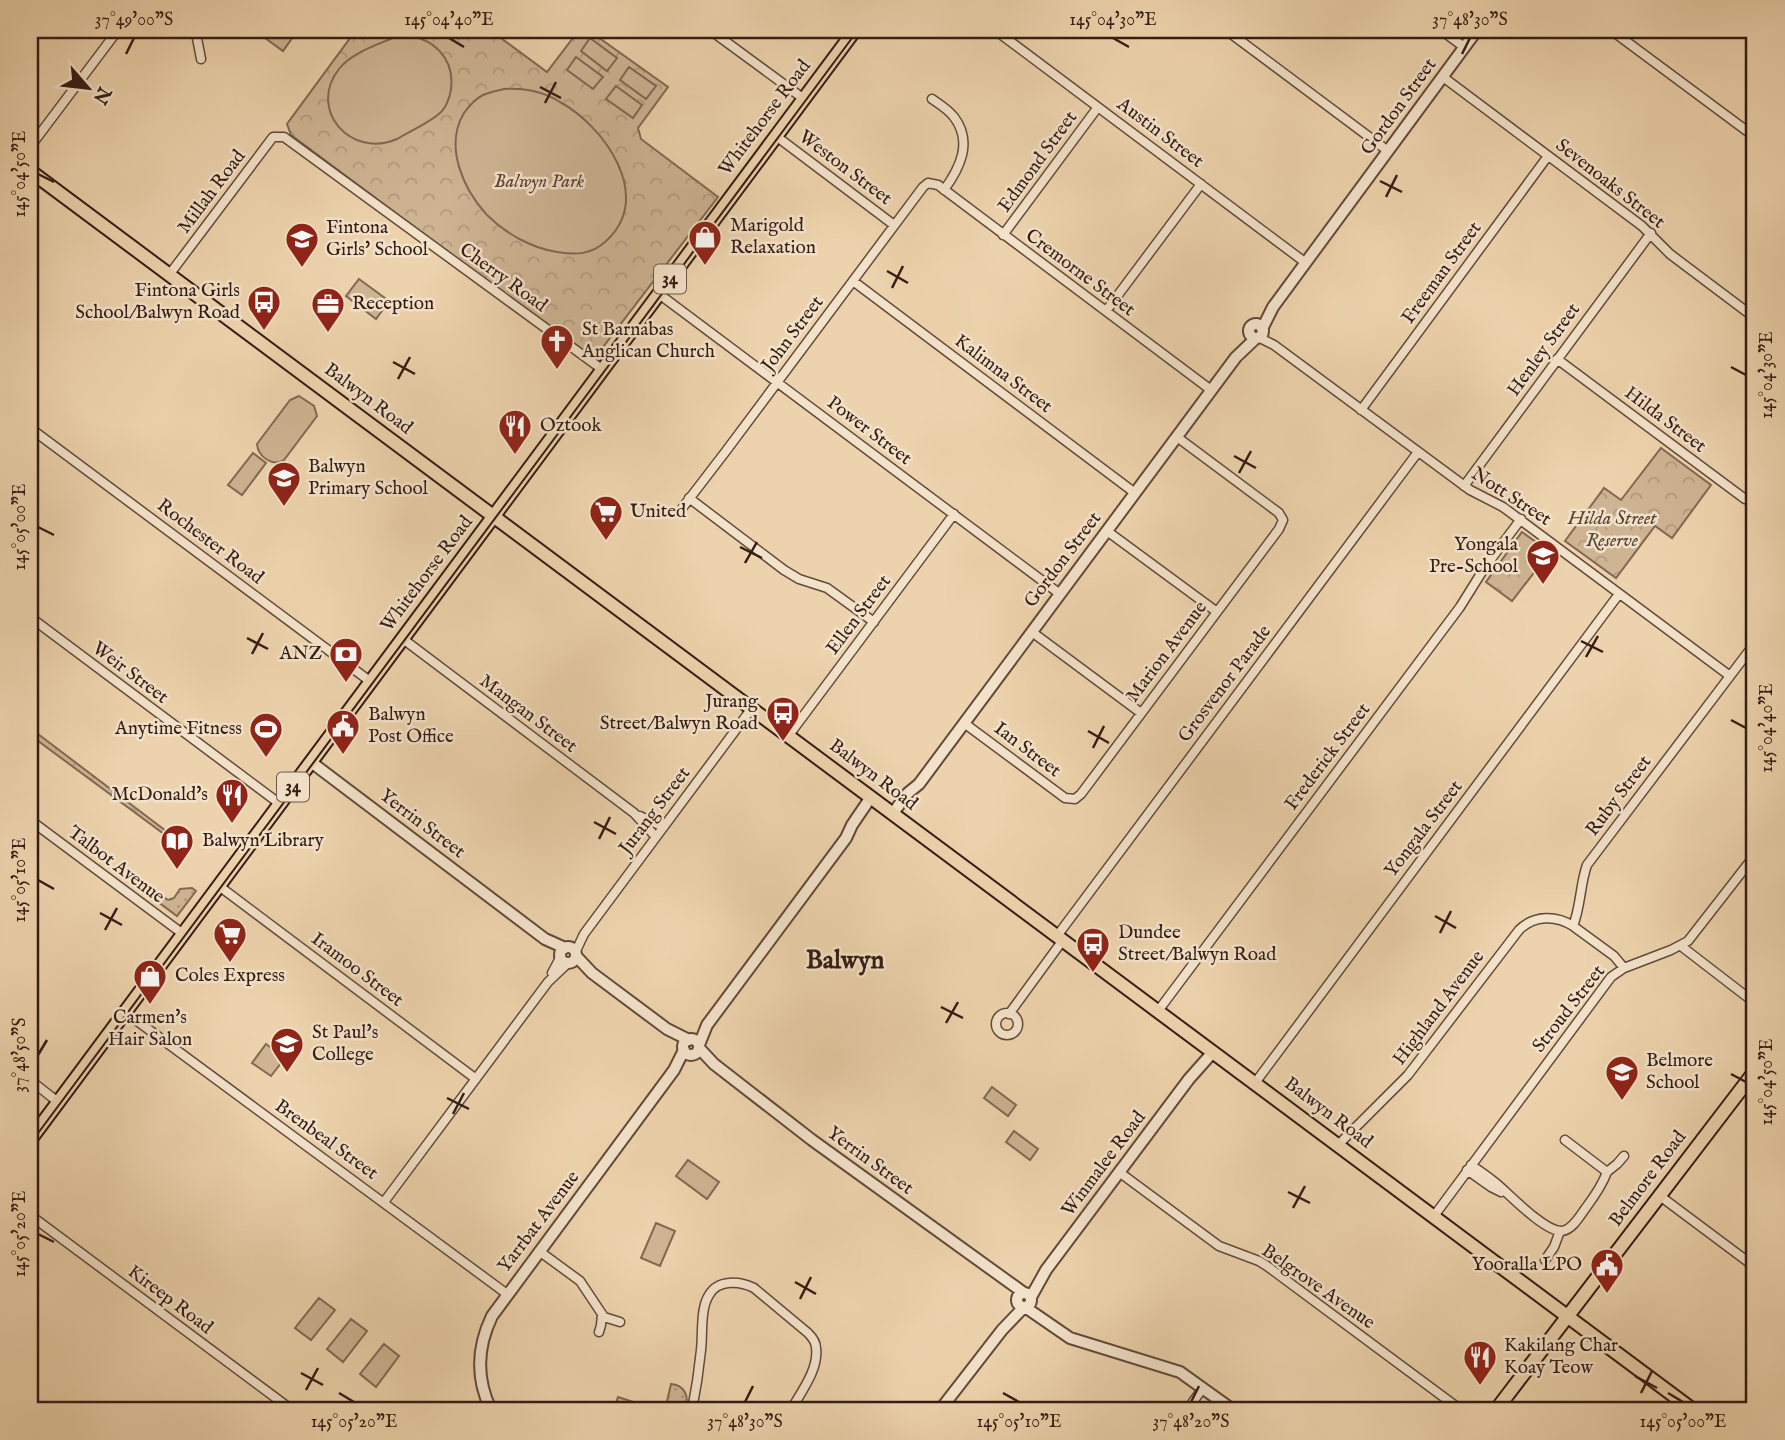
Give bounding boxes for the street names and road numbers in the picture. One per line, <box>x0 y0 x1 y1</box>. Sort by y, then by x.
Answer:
street label: Gordon Street <box>1356 53 1443 160</box>
street label: Whitehorse Road <box>714 55 817 181</box>
street label: Austin Street <box>1111 92 1209 174</box>
street label: Edmond Street <box>993 106 1083 217</box>
street label: Weston Street <box>794 125 897 211</box>
street label: Sevenoaks Street <box>1550 134 1670 234</box>
street label: Millah Road <box>173 145 252 239</box>
street label: Freeman Street <box>1397 217 1487 329</box>
street label: Cremorne Street <box>1020 224 1140 322</box>
street label: Cherry Road <box>454 238 552 318</box>
road number: 34 <box>654 264 686 293</box>
street label: John Street <box>755 291 830 378</box>
street label: Henley Street <box>1502 298 1586 401</box>
street label: Kalimna Street <box>949 329 1057 419</box>
street label: Balwyn Road <box>319 358 418 441</box>
street label: Hilda Street <box>1619 381 1711 459</box>
street label: Power Street <box>822 391 917 471</box>
street label: Nott Street <box>1466 462 1556 532</box>
street label: Rochester Road <box>152 494 269 590</box>
street label: Gordon Street <box>1019 507 1107 613</box>
street label: Whitehorse Road <box>376 511 479 637</box>
street label: Ellen Street <box>821 570 897 660</box>
street label: Marion Avenue <box>1121 596 1213 707</box>
street label: Grosvenor Parade <box>1173 620 1277 747</box>
street label: Weir Street <box>87 637 173 710</box>
street label: Mangan Street <box>474 669 582 759</box>
street label: Frederick Street <box>1280 698 1376 815</box>
street label: Ian Street <box>989 717 1066 783</box>
street label: Balwyn Road <box>824 734 923 817</box>
street label: Ruby Street <box>1581 751 1657 841</box>
street label: Jurang Street <box>613 762 696 861</box>
road number: 34 <box>277 772 309 802</box>
street label: Yongala Street <box>1380 775 1469 882</box>
street label: Yerrin Street <box>374 784 470 864</box>
street label: Talbot Avenue <box>63 821 169 909</box>
street label: Iramoo Street <box>306 927 408 1013</box>
street label: Highland Avenue <box>1388 946 1490 1070</box>
street label: Stroud Street <box>1527 960 1611 1058</box>
street label: Balwyn Road <box>1279 1072 1378 1155</box>
street label: Brenbeal Street <box>270 1094 383 1186</box>
street label: Winmalee Road <box>1057 1106 1152 1221</box>
street label: Yerrin Street <box>822 1122 918 1201</box>
street label: Belmore Road <box>1604 1126 1692 1232</box>
street label: Yarrbat Avenue <box>493 1166 585 1278</box>
street label: Belgrove Avenue <box>1257 1239 1380 1335</box>
street label: Kireep Road <box>123 1260 218 1340</box>

